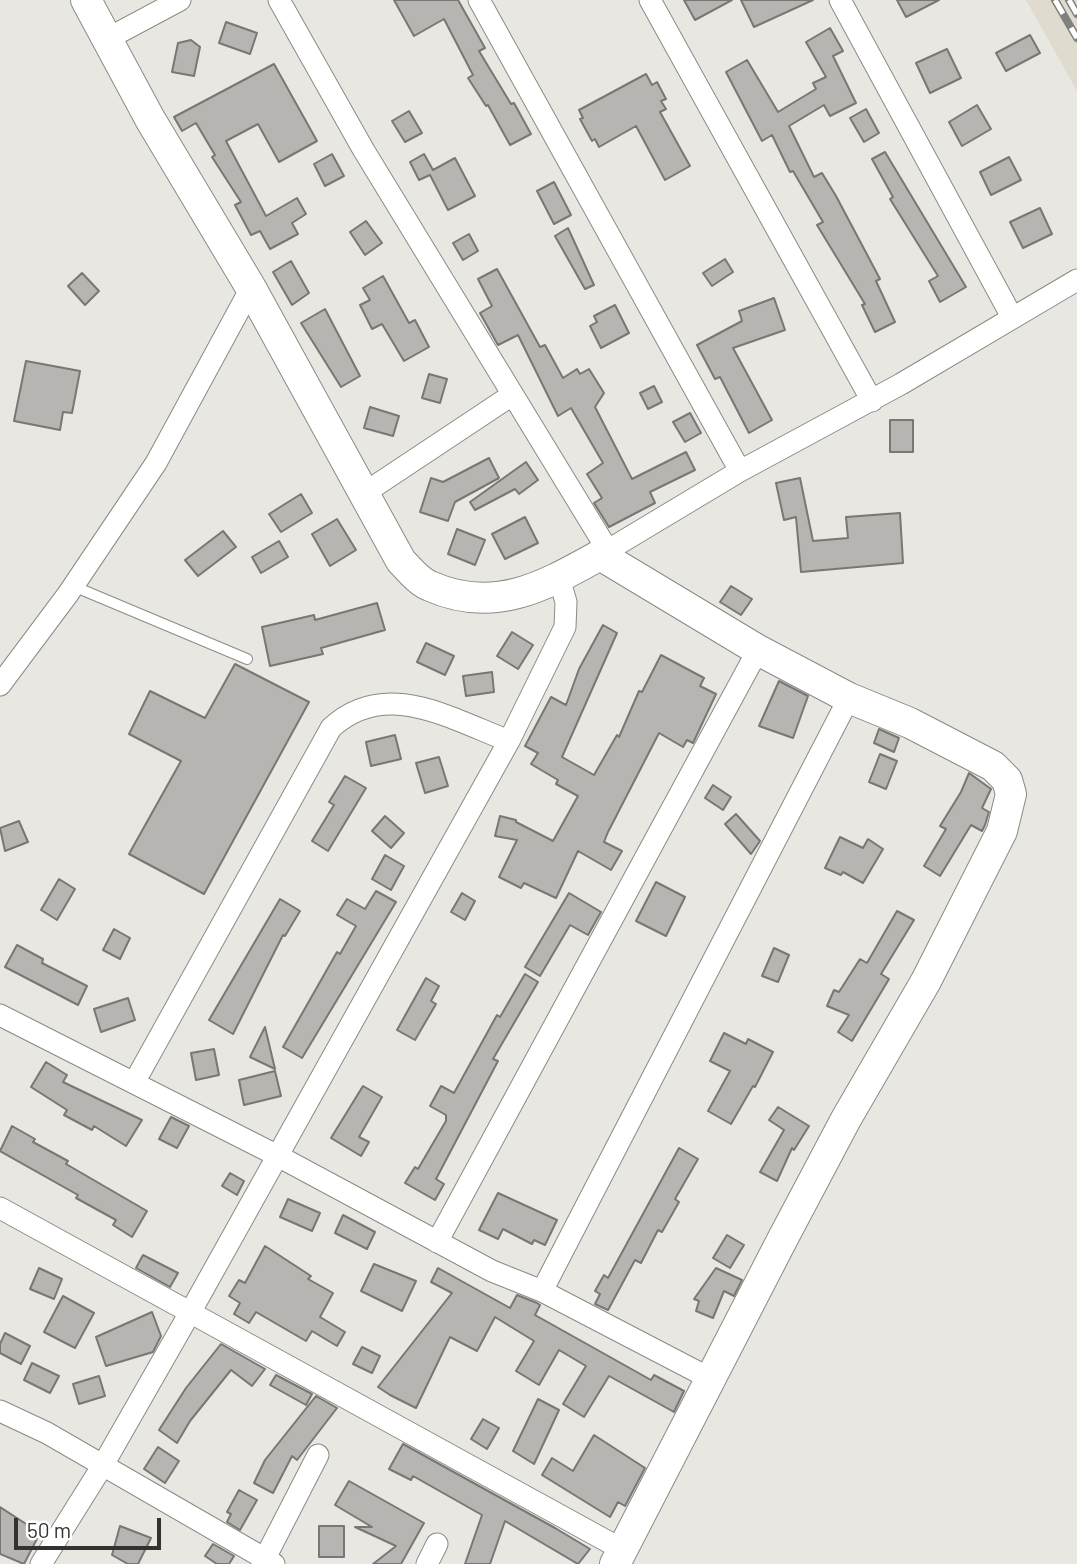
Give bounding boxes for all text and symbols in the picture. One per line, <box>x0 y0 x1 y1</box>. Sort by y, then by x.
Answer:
scale bar <box>18 1504 164 1548</box>
text: 50 m <box>27 1517 71 1542</box>

